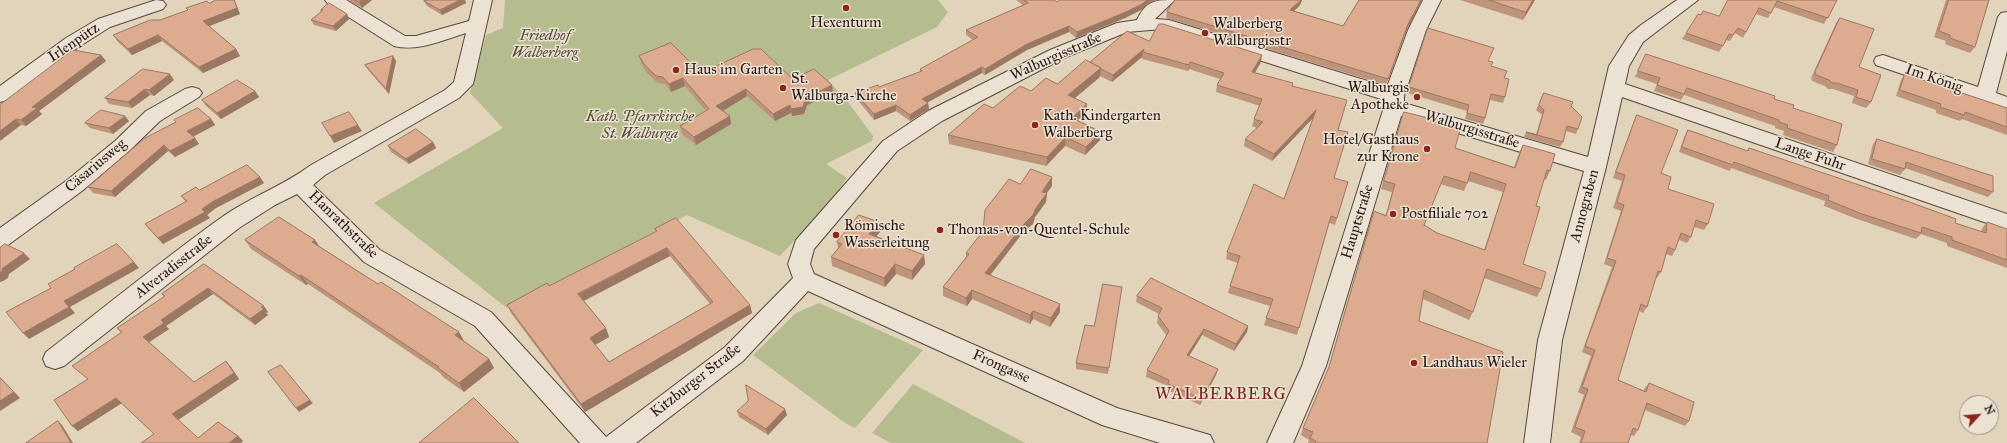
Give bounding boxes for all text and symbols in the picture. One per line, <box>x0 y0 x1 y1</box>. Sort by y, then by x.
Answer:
marker: Hexenturm <box>841 3 851 13</box>
place label: Hexenturm <box>810 14 882 32</box>
place label: Walberberg Walburgisstr <box>1213 15 1291 50</box>
street label: Irlenpütz <box>45 19 103 67</box>
park label: Friedhof Walberberg <box>512 27 578 62</box>
marker: Walberberg Walburgisstr <box>1200 28 1210 38</box>
street label: Walburgisstraße <box>1008 29 1104 85</box>
place label: Haus im Garten <box>684 61 783 79</box>
street label: Im König <box>1903 61 1965 97</box>
marker: Haus im Garten <box>671 65 681 75</box>
place label: St. Walburga-Kirche <box>791 70 896 105</box>
place label: Walburgis Apotheke <box>1348 79 1409 114</box>
marker: St. Walburga-Kirche <box>778 83 788 93</box>
marker: Walburgis Apotheke <box>1412 92 1422 102</box>
place label: Kath. Kindergarten Walberberg <box>1043 107 1161 142</box>
street label: Walburgisstraße <box>1422 107 1522 153</box>
park label: Kath. Pfarrkirche St. Walburga <box>586 108 694 143</box>
marker: Kath. Kindergarten Walberberg <box>1030 120 1040 130</box>
place label: Hotel/Gasthaus zur Krone <box>1323 131 1419 166</box>
street label: Cäsariusweg <box>62 135 130 197</box>
street label: Lange Fuhr <box>1772 135 1848 175</box>
marker: Hotel/Gasthaus zur Krone <box>1422 144 1432 154</box>
street label: Annograben <box>1567 168 1603 244</box>
street label: Hauptstraße <box>1338 183 1378 261</box>
street label: Hanrathstraße <box>304 187 382 263</box>
place label: Postfiliale 702 <box>1401 205 1489 223</box>
marker: Postfiliale 702 <box>1388 209 1398 219</box>
place label: Römische Wasserleitung <box>844 217 929 252</box>
place label: Thomas-von-Quentel-Schule <box>948 221 1130 239</box>
marker: Thomas-von-Quentel-Schule <box>935 225 945 235</box>
marker: Römische Wasserleitung <box>831 230 841 240</box>
street label: Alveradisstraße <box>132 231 216 303</box>
street label: Kitzburger Straße <box>647 340 745 422</box>
street label: Frongasse <box>969 346 1033 388</box>
place label: Landhaus Wieler <box>1422 354 1527 372</box>
marker: Landhaus Wieler <box>1409 358 1419 368</box>
district label: WALBERBERG <box>1155 385 1287 405</box>
north arrow <box>1959 395 1999 435</box>
text: N <box>1981 403 1997 417</box>

